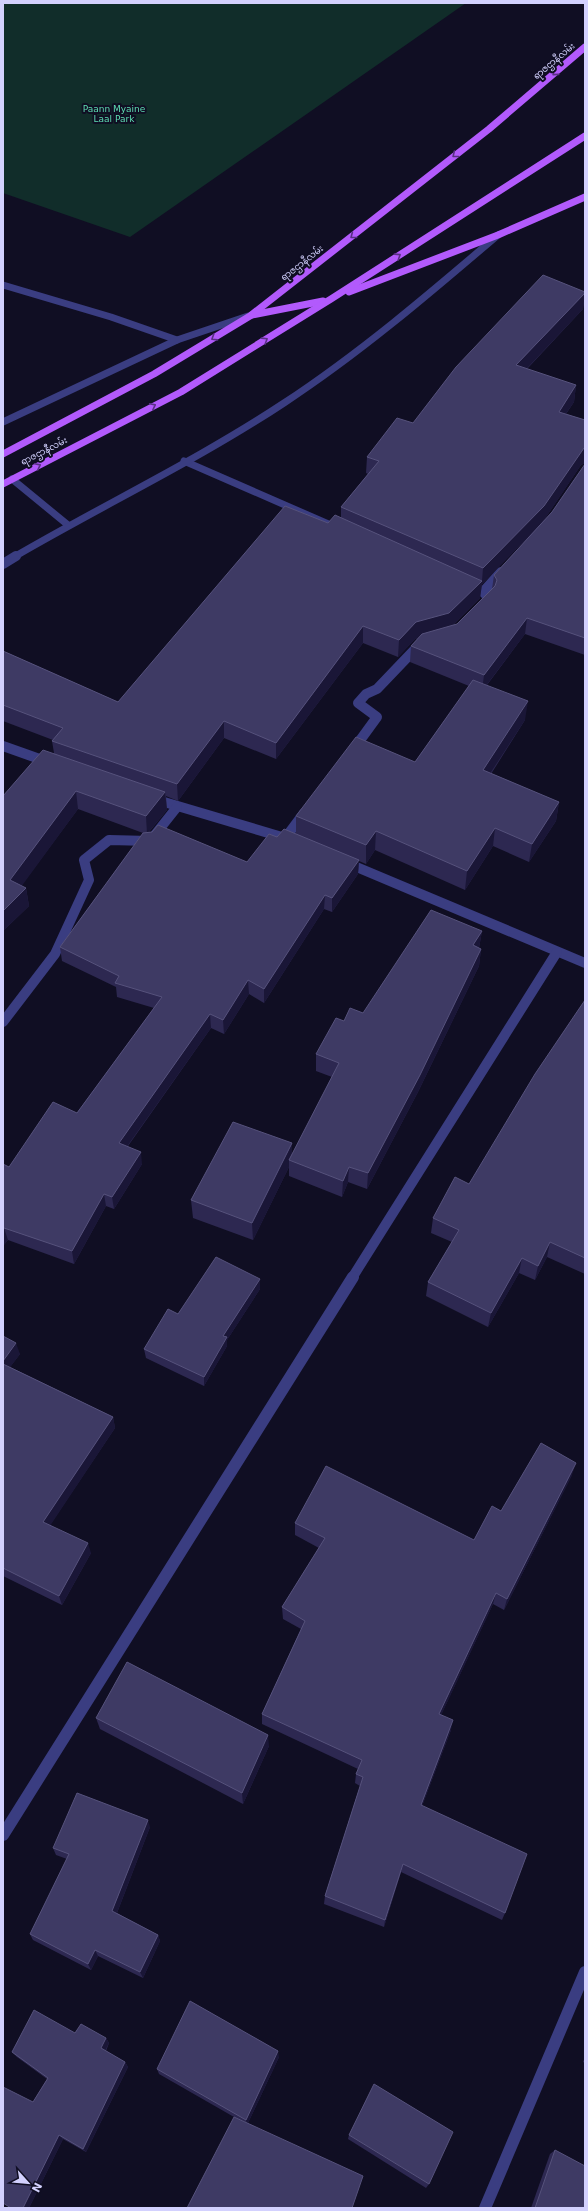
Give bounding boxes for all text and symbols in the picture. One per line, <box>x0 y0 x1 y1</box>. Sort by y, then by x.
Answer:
street label: ရာဇဌာနီလမ်း <box>530 39 578 83</box>
one-way arrow <box>553 68 560 75</box>
park label: Paann Myaine Laal Park <box>83 104 146 124</box>
one-way arrow <box>452 151 459 158</box>
one-way arrow <box>351 231 358 238</box>
street label: ရာဇဌာနီလမ်း <box>278 242 326 284</box>
one-way arrow <box>394 253 401 260</box>
one-way arrow <box>211 333 218 340</box>
one-way arrow <box>261 337 268 345</box>
one-way arrow <box>149 403 156 411</box>
street label: ရာဇဌာနီလမ်း <box>18 433 70 469</box>
one-way arrow <box>33 463 41 471</box>
north arrow <box>8 2163 48 2203</box>
text: N <box>29 2180 44 2194</box>

